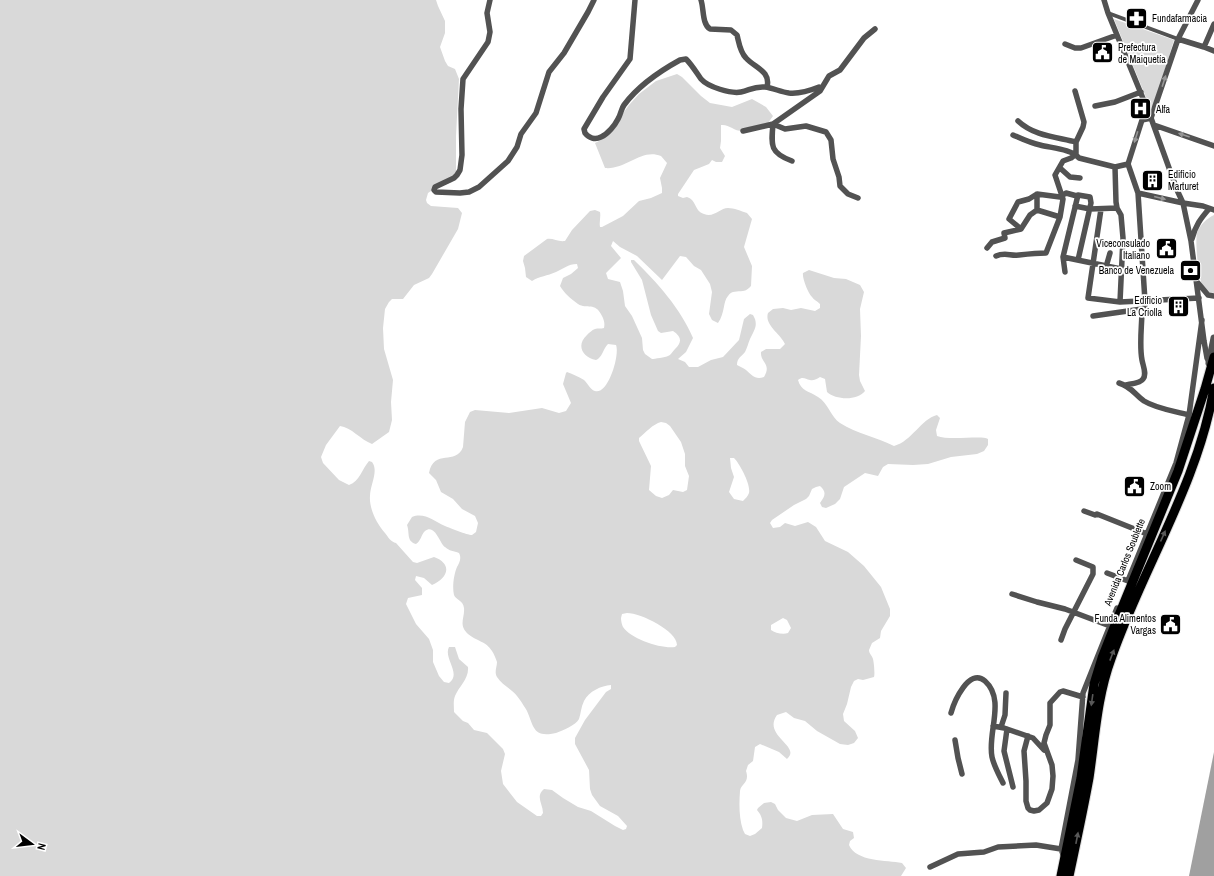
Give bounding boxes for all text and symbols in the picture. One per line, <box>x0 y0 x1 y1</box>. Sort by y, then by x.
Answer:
pharmacy icon: Fundafarmacia <box>1123 5 1149 31</box>
place label: Fundafarmacia <box>1152 12 1208 25</box>
public building icon: Prefectura de Maiquetía <box>1089 40 1115 66</box>
place label: Prefectura de Maiquetía <box>1118 41 1166 66</box>
one-way arrow <box>1161 74 1167 86</box>
hospital icon: Alfa <box>1128 96 1154 122</box>
place label: Alfa <box>1155 103 1171 116</box>
one-way arrow <box>1133 132 1139 144</box>
one-way arrow <box>1178 132 1190 138</box>
building icon: Edificio Marturet <box>1140 167 1166 193</box>
place label: Edificio Marturet <box>1168 168 1199 193</box>
one-way arrow <box>1154 195 1166 201</box>
public building icon: Viceconsulado Italiano <box>1153 236 1179 262</box>
place label: Viceconsulado Italiano <box>1096 237 1150 262</box>
bank icon: Banco de Venezuela <box>1177 257 1203 283</box>
place label: Banco de Venezuela <box>1099 264 1174 277</box>
building icon: Edificio La Criolla <box>1165 293 1191 319</box>
place label: Edificio La Criolla <box>1127 294 1162 319</box>
public building icon: Zoom <box>1121 473 1147 499</box>
place label: Zoom <box>1150 480 1171 493</box>
street label: Avenida Carlos Soublette <box>1101 516 1148 609</box>
one-way arrow <box>1160 530 1166 541</box>
public building icon: Funda Alimentos Vargas <box>1158 611 1184 637</box>
place label: Funda Alimentos Vargas <box>1094 612 1156 637</box>
one-way arrow <box>1110 649 1116 661</box>
one-way arrow <box>1089 694 1095 706</box>
north arrow <box>12 824 52 864</box>
one-way arrow <box>1074 832 1080 844</box>
text: N <box>34 842 49 852</box>

